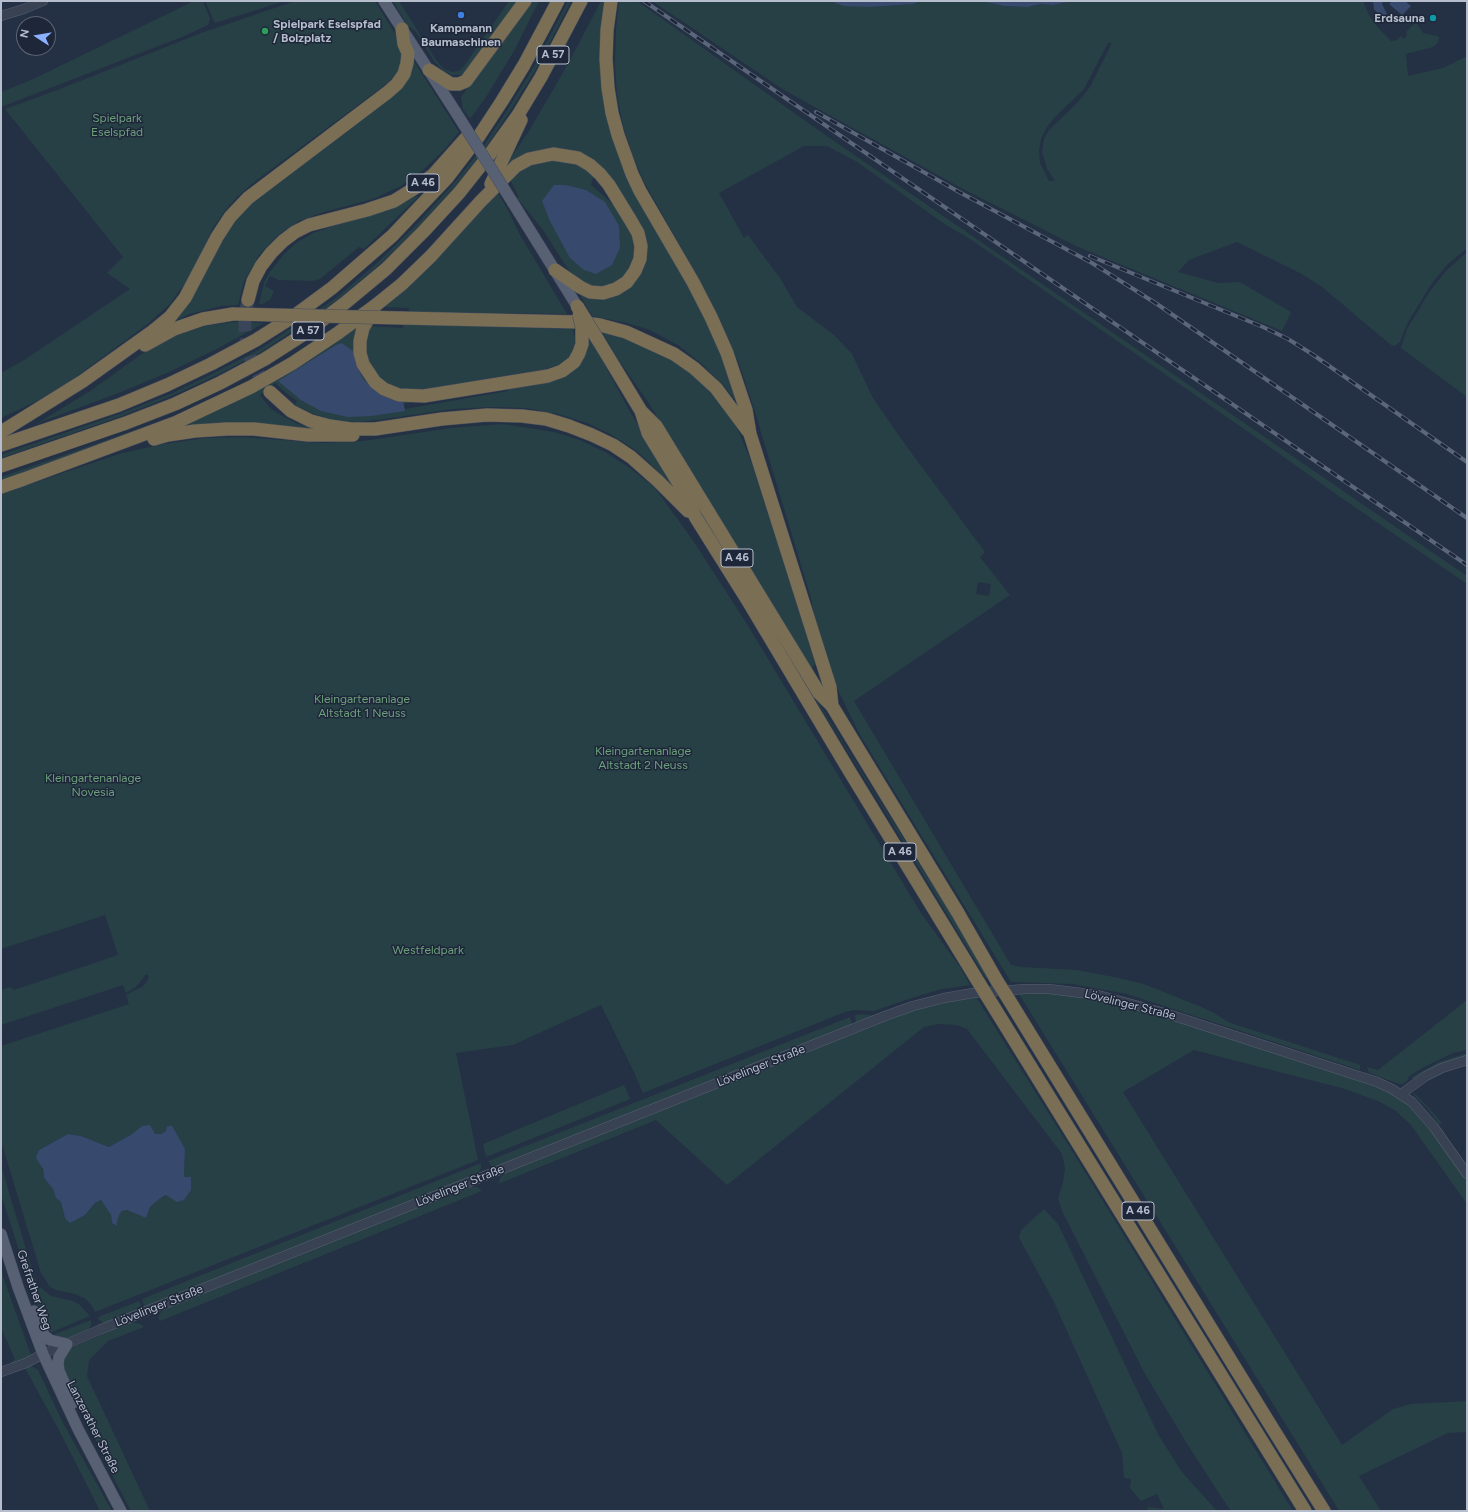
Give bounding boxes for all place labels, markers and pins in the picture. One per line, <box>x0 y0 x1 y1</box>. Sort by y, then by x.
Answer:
marker: Kampmann Baumaschinen <box>456 10 466 20</box>
place label: Erdsauna <box>1374 11 1425 25</box>
marker: Erdsauna <box>1428 13 1438 23</box>
place label: Spielpark Eselspfad / Bolzplatz <box>273 17 381 45</box>
place label: Kampmann Baumaschinen <box>421 21 501 49</box>
marker: Spielpark Eselspfad / Bolzplatz <box>260 26 270 36</box>

